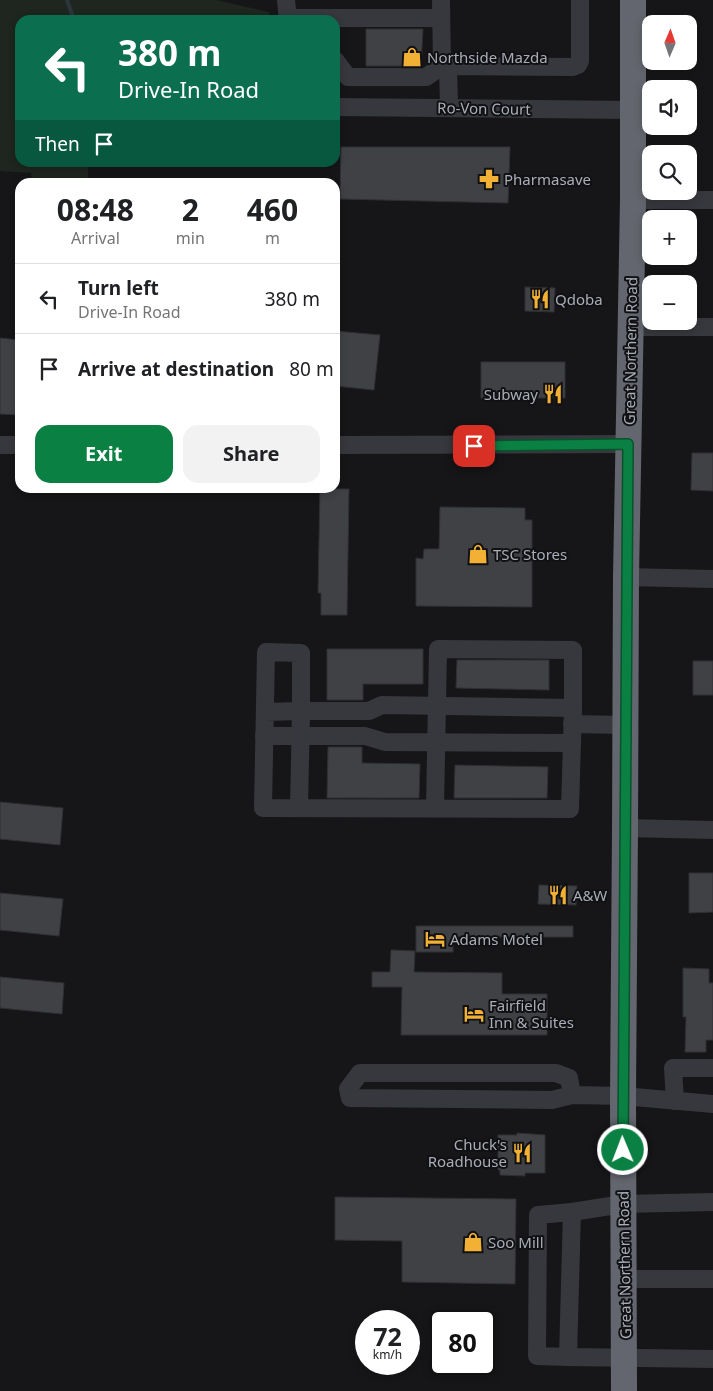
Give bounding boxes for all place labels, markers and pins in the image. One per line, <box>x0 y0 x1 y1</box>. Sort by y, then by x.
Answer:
shop icon: Northside Mazda <box>401 46 423 68</box>
place label: Northside Mazda <box>427 47 548 67</box>
pharmacy icon: Pharmasave <box>478 168 500 190</box>
place label: Pharmasave <box>504 169 591 189</box>
restaurant icon: Qdoba <box>529 288 551 310</box>
place label: Qdoba <box>555 289 603 309</box>
restaurant icon: Subway <box>542 383 564 405</box>
place label: Subway <box>484 384 538 404</box>
pin <box>453 425 495 467</box>
shop icon: TSC Stores <box>467 543 489 565</box>
place label: TSC Stores <box>493 544 567 564</box>
restaurant icon: A&W <box>547 884 569 906</box>
place label: A&W <box>573 885 607 905</box>
hotel icon: Adams Motel <box>424 928 446 950</box>
place label: Adams Motel <box>450 929 543 949</box>
place label: Fairfield Inn & Suites <box>489 995 574 1032</box>
hotel icon: Fairfield Inn & Suites <box>463 1003 485 1025</box>
place label: Chuck's Roadhouse <box>428 1134 507 1171</box>
restaurant icon: Chuck's Roadhouse <box>511 1142 533 1164</box>
shop icon: Soo Mill <box>462 1231 484 1253</box>
place label: Soo Mill <box>488 1232 544 1252</box>

